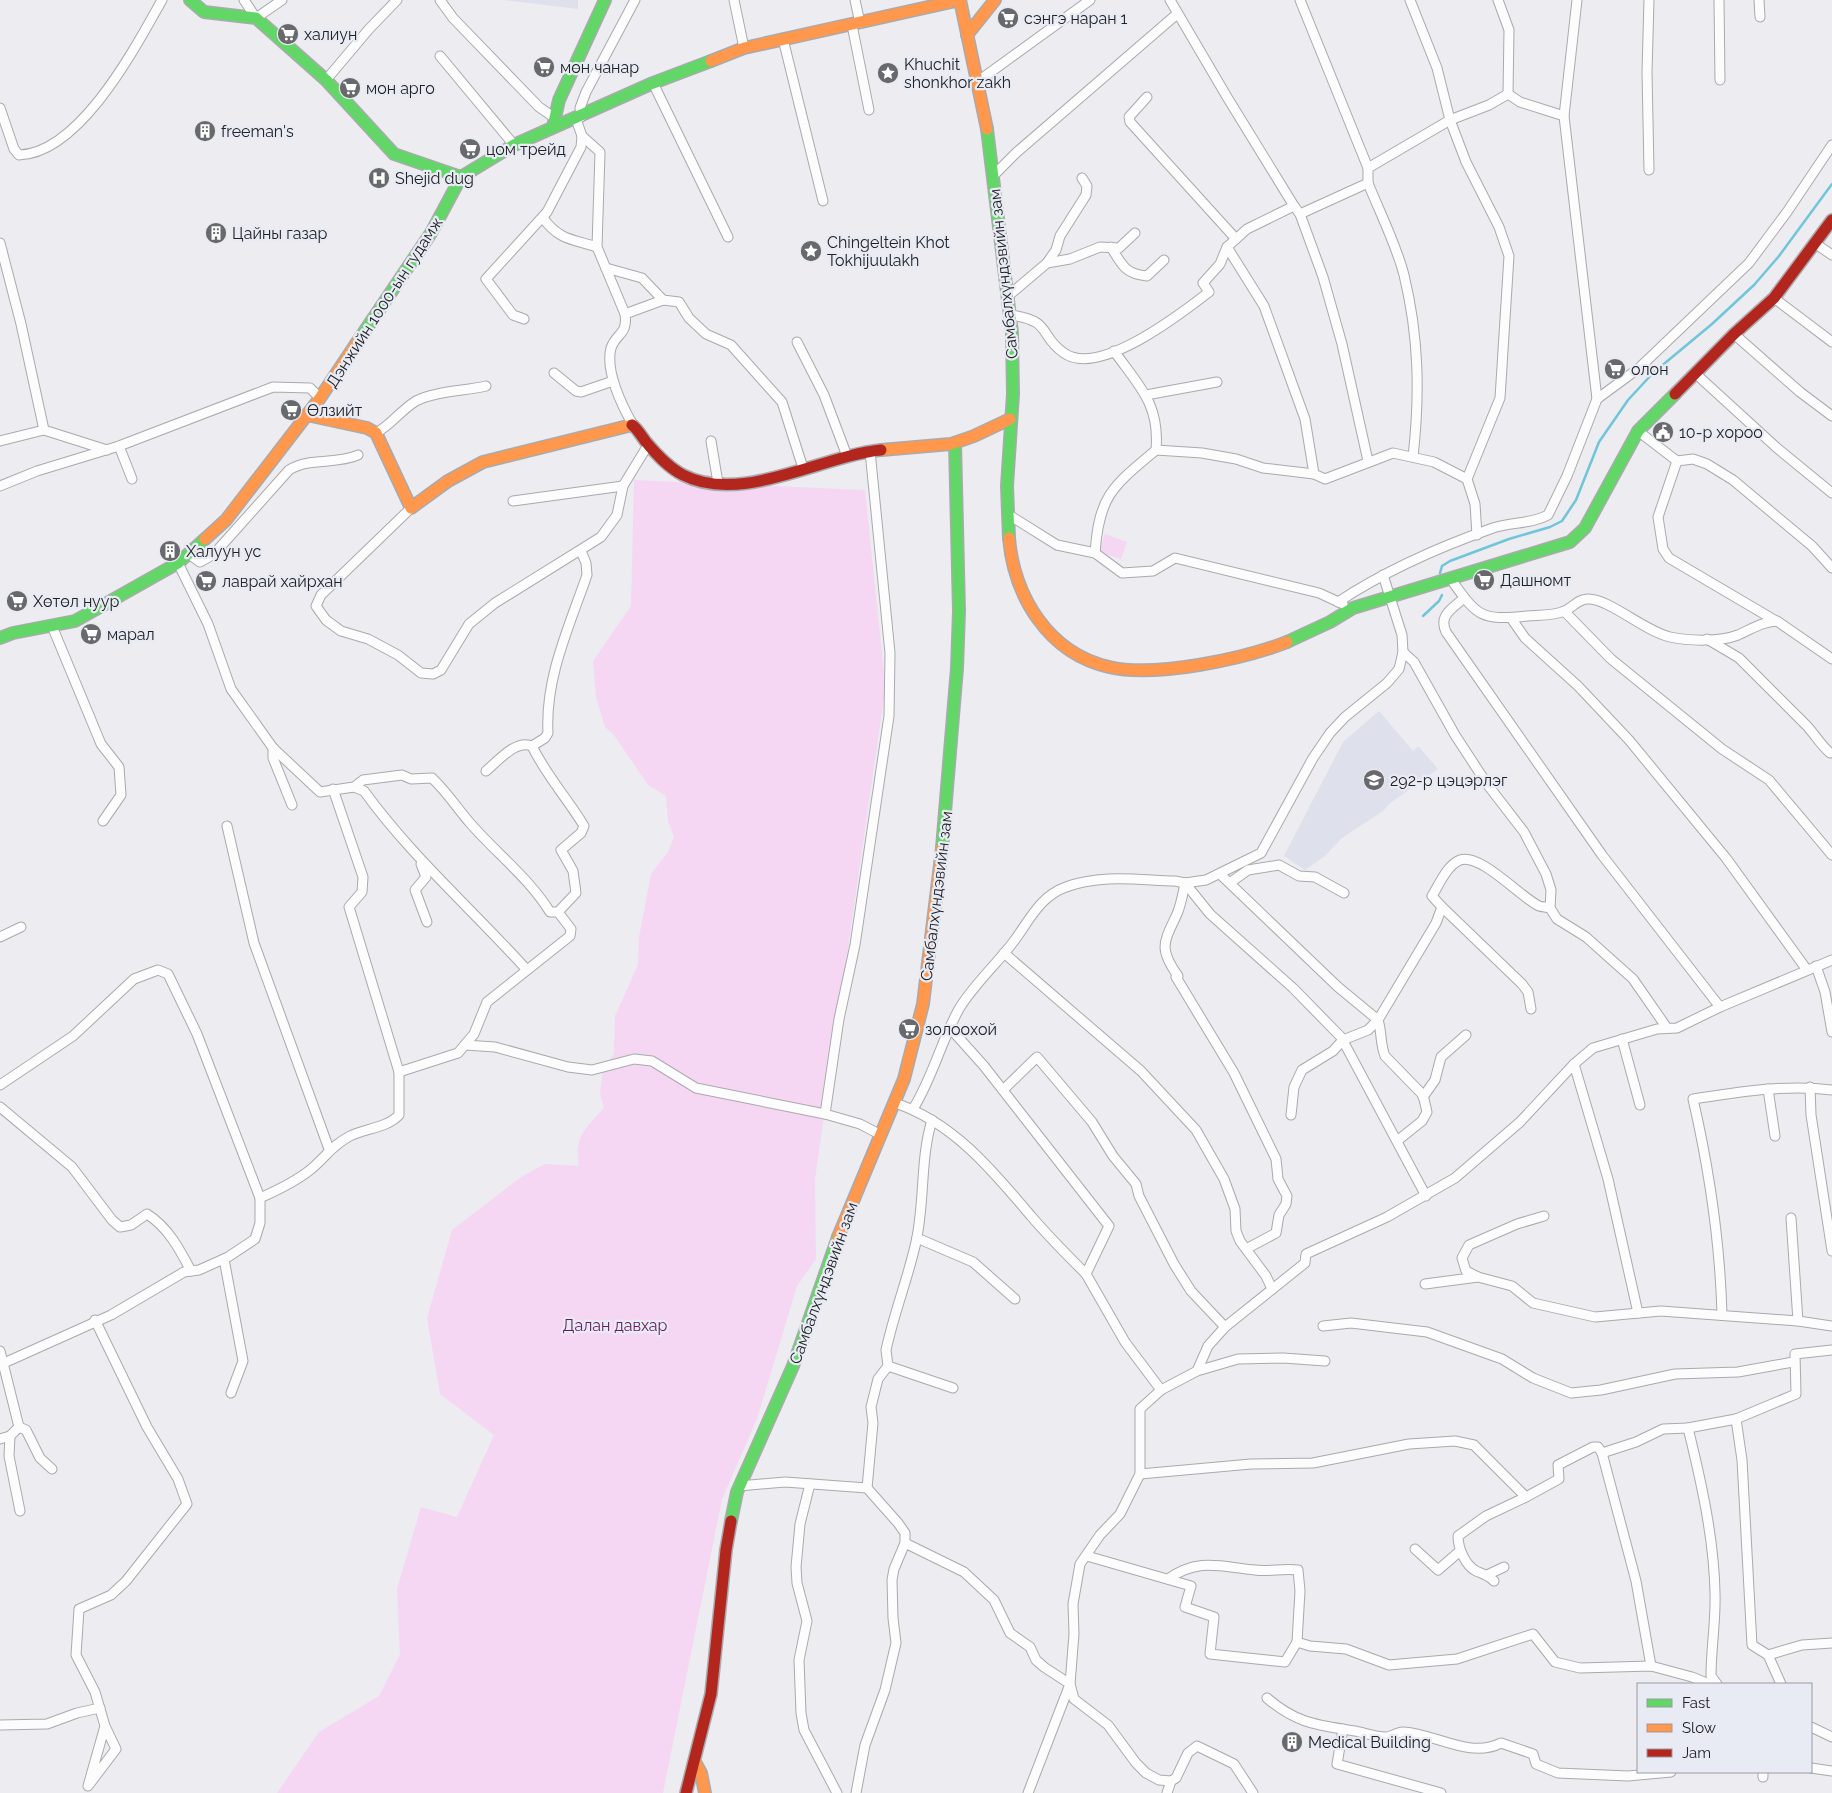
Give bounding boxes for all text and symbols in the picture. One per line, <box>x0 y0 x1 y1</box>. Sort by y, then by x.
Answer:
supermarket icon: сэнгэ наран 1 <box>996 6 1020 30</box>
place label: сэнгэ наран 1 <box>1024 9 1128 28</box>
supermarket icon: халиун <box>276 22 300 46</box>
place label: халиун <box>304 25 357 44</box>
supermarket icon: мөн чанар <box>532 55 556 79</box>
place label: Khuchit shonkhor zakh <box>904 55 1011 92</box>
place label: мөн чанар <box>560 58 639 77</box>
place icon: Khuchit shonkhor zakh <box>876 61 900 85</box>
supermarket icon: мон арго <box>338 76 362 100</box>
place label: мон арго <box>366 79 435 98</box>
building icon: freeman's <box>193 119 217 143</box>
place label: freeman's <box>221 122 294 141</box>
supermarket icon: цом трейд <box>458 137 482 161</box>
place label: цом трейд <box>486 140 566 159</box>
hospital icon: Shejid dug <box>367 166 391 190</box>
place label: Shejid dug <box>395 169 474 188</box>
street label: Самбалхүндэвийн зам <box>985 188 1022 360</box>
street label: Дэнжийн 1000-ын гудамж <box>322 213 447 391</box>
building icon: Цайны газар <box>204 221 228 245</box>
place label: Цайны газар <box>232 224 327 243</box>
place label: Chingeltein Khot Tokhijuulakh <box>827 233 950 270</box>
place icon: Chingeltein Khot Tokhijuulakh <box>799 239 823 263</box>
supermarket icon: олон <box>1603 357 1627 381</box>
place label: олон <box>1631 360 1668 379</box>
supermarket icon: Өлзийт <box>279 398 303 422</box>
place label: Өлзийт <box>307 401 363 420</box>
public building icon: 10-р хороо <box>1651 420 1675 444</box>
place label: 10-р хороо <box>1679 423 1763 442</box>
building icon: Халуун ус <box>158 539 182 563</box>
place label: Халуун ус <box>186 542 262 561</box>
supermarket icon: Дашномт <box>1472 568 1496 592</box>
supermarket icon: лаврай хайрхан <box>194 569 218 593</box>
place label: Дашномт <box>1500 571 1572 590</box>
place label: лаврай хайрхан <box>222 572 343 591</box>
supermarket icon: Хөтөл нуур <box>5 589 29 613</box>
place label: Хөтөл нуур <box>33 592 119 611</box>
supermarket icon: марал <box>79 622 103 646</box>
place label: марал <box>107 625 155 644</box>
school or university icon: 292-р цэцэрлэг <box>1362 768 1386 792</box>
place label: 292-р цэцэрлэг <box>1390 771 1508 790</box>
street label: Самбалхүндэвийн зам <box>917 810 956 982</box>
supermarket icon: золоохой <box>897 1017 921 1041</box>
place label: золоохой <box>925 1020 997 1039</box>
street label: Самбалхүндэвийн зам <box>785 1200 862 1367</box>
park label: Далан давхар <box>563 1316 668 1335</box>
legend <box>1637 1683 1812 1773</box>
text: Fast <box>1682 1694 1710 1712</box>
text: Slow <box>1682 1719 1716 1737</box>
building icon: Medical Building <box>1280 1730 1304 1754</box>
place label: Medical Building <box>1308 1733 1431 1752</box>
text: Jam <box>1682 1744 1711 1762</box>

